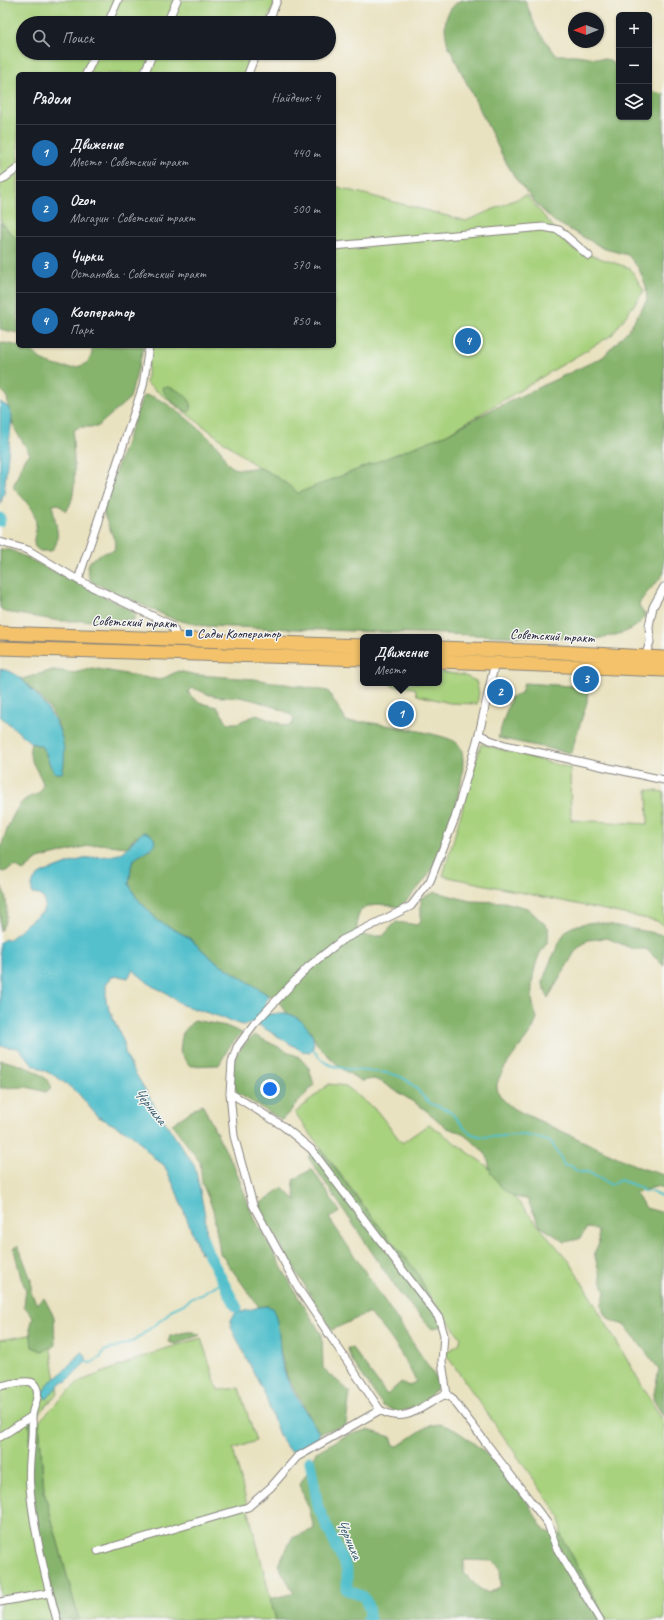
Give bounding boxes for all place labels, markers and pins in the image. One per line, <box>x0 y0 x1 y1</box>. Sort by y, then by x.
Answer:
pin: 4 <box>455 326 481 356</box>
place label: Сады Кооператор <box>197 625 281 642</box>
marker: Сады Кооператор <box>184 628 194 638</box>
pin: 3 <box>573 664 599 694</box>
pin: 2 <box>487 677 513 707</box>
pin: 1 <box>388 699 414 729</box>

